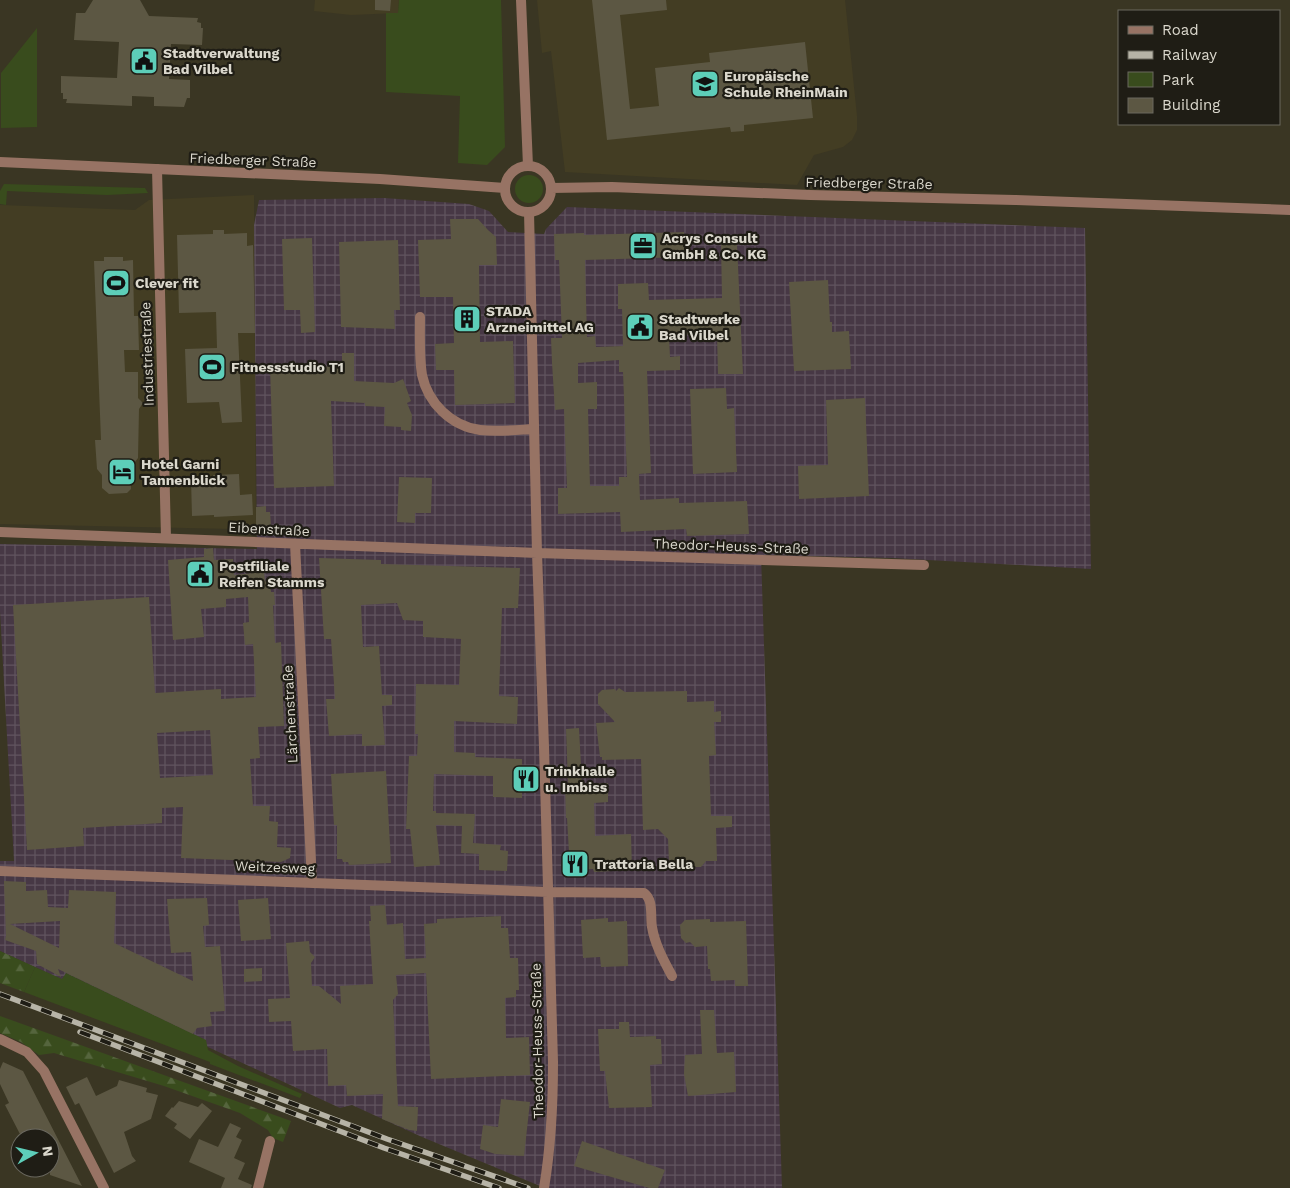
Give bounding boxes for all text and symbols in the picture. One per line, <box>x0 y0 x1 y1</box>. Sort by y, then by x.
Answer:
legend <box>1118 10 1280 125</box>
text: Road <box>1162 21 1199 39</box>
place label: Stadtverwaltung Bad Vilbel <box>163 45 279 77</box>
public building icon: Stadtverwaltung Bad Vilbel <box>129 46 159 76</box>
text: Railway <box>1162 46 1217 64</box>
place label: Europäische Schule RheinMain <box>724 68 848 100</box>
school or university icon: Europäische Schule RheinMain <box>690 69 720 99</box>
text: Park <box>1162 71 1195 89</box>
text: Building <box>1162 96 1220 114</box>
street label: Friedberger Straße <box>189 150 317 170</box>
street label: Friedberger Straße <box>805 174 933 192</box>
place label: Acrys Consult GmbH & Co. KG <box>662 230 766 262</box>
office icon: Acrys Consult GmbH & Co. KG <box>628 231 658 261</box>
sports icon: Clever fit <box>101 268 131 298</box>
place label: Clever fit <box>135 275 199 291</box>
street label: Industriestraße <box>137 302 157 406</box>
place label: STADA Arzneimittel AG <box>486 303 594 335</box>
building icon: STADA Arzneimittel AG <box>452 304 482 334</box>
place label: Stadtwerke Bad Vilbel <box>659 311 740 343</box>
public building icon: Stadtwerke Bad Vilbel <box>625 312 655 342</box>
sports icon: Fitnessstudio T1 <box>197 352 227 382</box>
place label: Fitnessstudio T1 <box>231 359 344 375</box>
place label: Hotel Garni Tannenblick <box>141 456 226 488</box>
hotel icon: Hotel Garni Tannenblick <box>107 457 137 487</box>
street label: Eibenstraße <box>228 519 310 539</box>
street label: Theodor-Heuss-Straße <box>653 535 809 557</box>
place label: Postfiliale Reifen Stamms <box>219 558 325 590</box>
public building icon: Postfiliale Reifen Stamms <box>185 559 215 589</box>
street label: Lärchenstraße <box>279 664 301 764</box>
place label: Trinkhalle u. Imbiss <box>545 763 615 795</box>
restaurant icon: Trinkhalle u. Imbiss <box>511 764 541 794</box>
restaurant icon: Trattoria Bella <box>560 849 590 879</box>
place label: Trattoria Bella <box>594 856 694 872</box>
street label: Weitzesweg <box>235 858 316 876</box>
street label: Theodor-Heuss-Straße <box>528 963 546 1119</box>
north arrow <box>10 1128 60 1178</box>
text: N <box>39 1145 57 1157</box>

